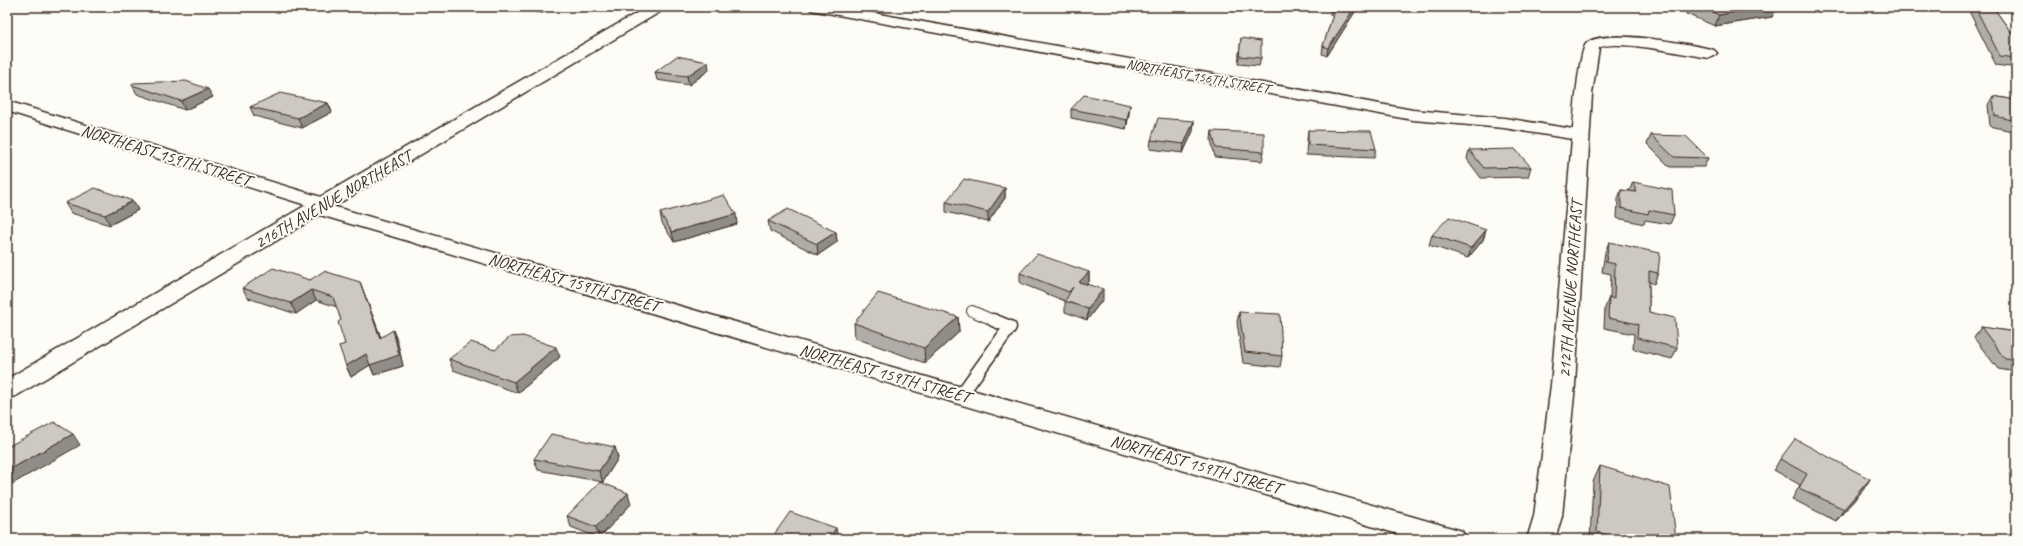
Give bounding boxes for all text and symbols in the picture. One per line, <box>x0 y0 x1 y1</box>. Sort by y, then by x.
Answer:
street label: NORTHEAST 156TH STREET <box>1125 56 1274 98</box>
street label: NORTHEAST 159TH STREET <box>78 120 257 193</box>
street label: 216TH AVENUE NORTHEAST <box>251 144 418 253</box>
street label: 212TH AVENUE NORTHEAST <box>1554 196 1587 378</box>
street label: NORTHEAST 159TH STREET <box>486 248 666 318</box>
street label: NORTHEAST 159TH STREET <box>797 339 977 409</box>
street label: NORTHEAST 159TH STREET <box>1108 430 1288 500</box>

